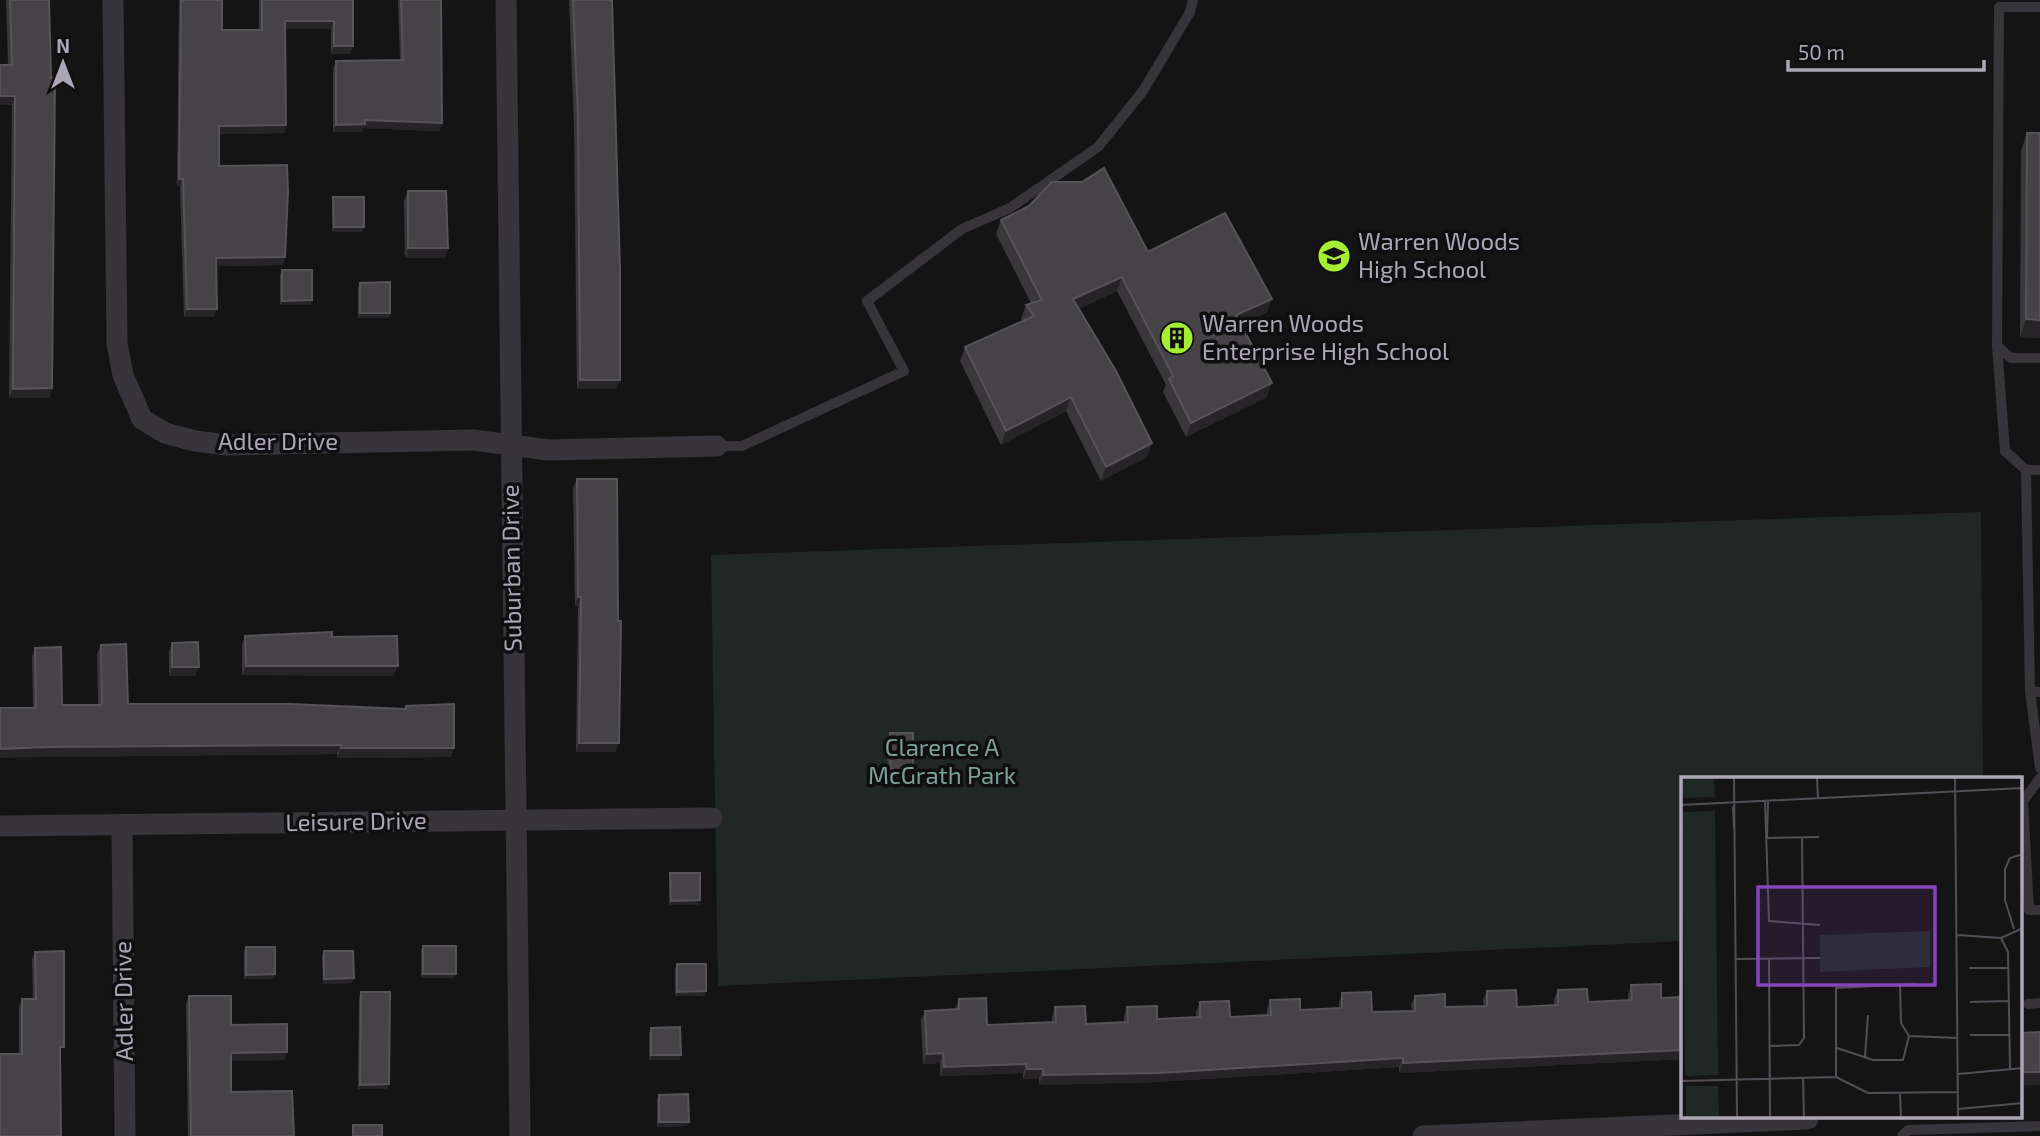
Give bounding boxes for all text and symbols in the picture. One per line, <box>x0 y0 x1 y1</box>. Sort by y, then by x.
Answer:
north arrow <box>28 28 98 98</box>
scale bar <box>1788 28 1984 72</box>
text: N <box>56 34 70 57</box>
text: 50 m <box>1798 39 1845 64</box>
place label: Warren Woods High School <box>1358 226 1520 283</box>
school or university icon: Warren Woods High School <box>1315 237 1353 275</box>
place label: Warren Woods Enterprise High School <box>1202 308 1449 365</box>
building icon: Warren Woods Enterprise High School <box>1158 319 1196 357</box>
street label: Adler Drive <box>218 426 338 455</box>
street label: Suburban Drive <box>495 484 526 652</box>
park label: Clarence A McGrath Park <box>868 732 1016 789</box>
inset map <box>1681 777 2022 1118</box>
street label: Leisure Drive <box>285 805 427 836</box>
street label: Adler Drive <box>107 941 138 1061</box>

